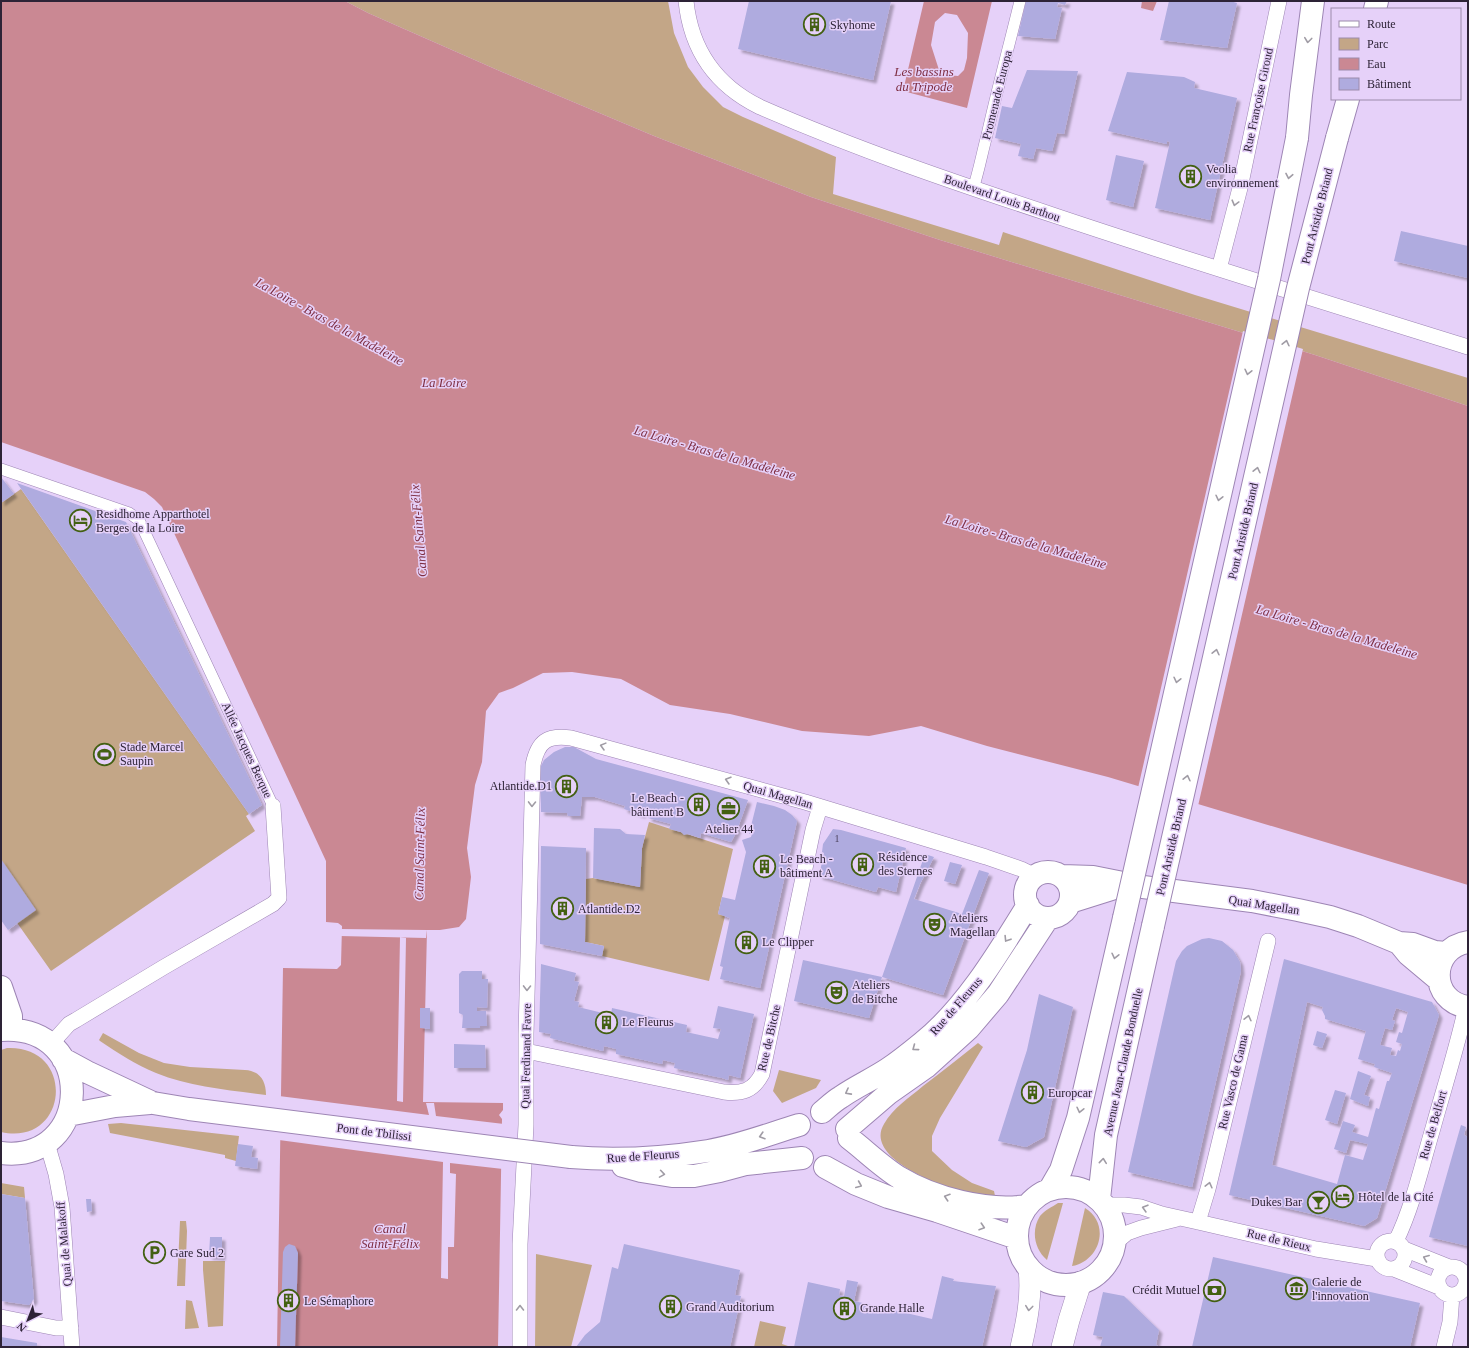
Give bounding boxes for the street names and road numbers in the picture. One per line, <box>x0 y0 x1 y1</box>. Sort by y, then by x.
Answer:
street label: Rue Françoise Giroud <box>1240 47 1276 153</box>
street label: Promenade Europa <box>979 48 1015 141</box>
street label: Pont Aristide Briand <box>1298 166 1336 266</box>
street label: Boulevard Louis Barthou <box>942 172 1062 224</box>
street label: Pont Aristide Briand <box>1225 481 1261 581</box>
street label: Allée Jacques Berque <box>219 700 275 800</box>
street label: Quai Magellan <box>742 778 814 812</box>
street label: Pont Aristide Briand <box>1153 797 1189 897</box>
street label: Quai Magellan <box>1228 892 1300 918</box>
street label: Rue de Fleurus <box>927 974 985 1038</box>
street label: Avenue Jean-Claude Bonduelle <box>1100 987 1146 1137</box>
street label: Quai Ferdinand Favre <box>518 1003 534 1109</box>
street label: Rue de Bitche <box>755 1003 783 1073</box>
street label: Rue Vasco de Gama <box>1215 1033 1251 1131</box>
street label: Rue de Belfort <box>1417 1088 1450 1161</box>
street label: Pont de Tbilissi <box>336 1120 413 1144</box>
street label: Rue de Fleurus <box>606 1146 680 1166</box>
street label: Quai de Malakoff <box>53 1201 75 1287</box>
street label: Rue de Rieux <box>1246 1226 1312 1254</box>

